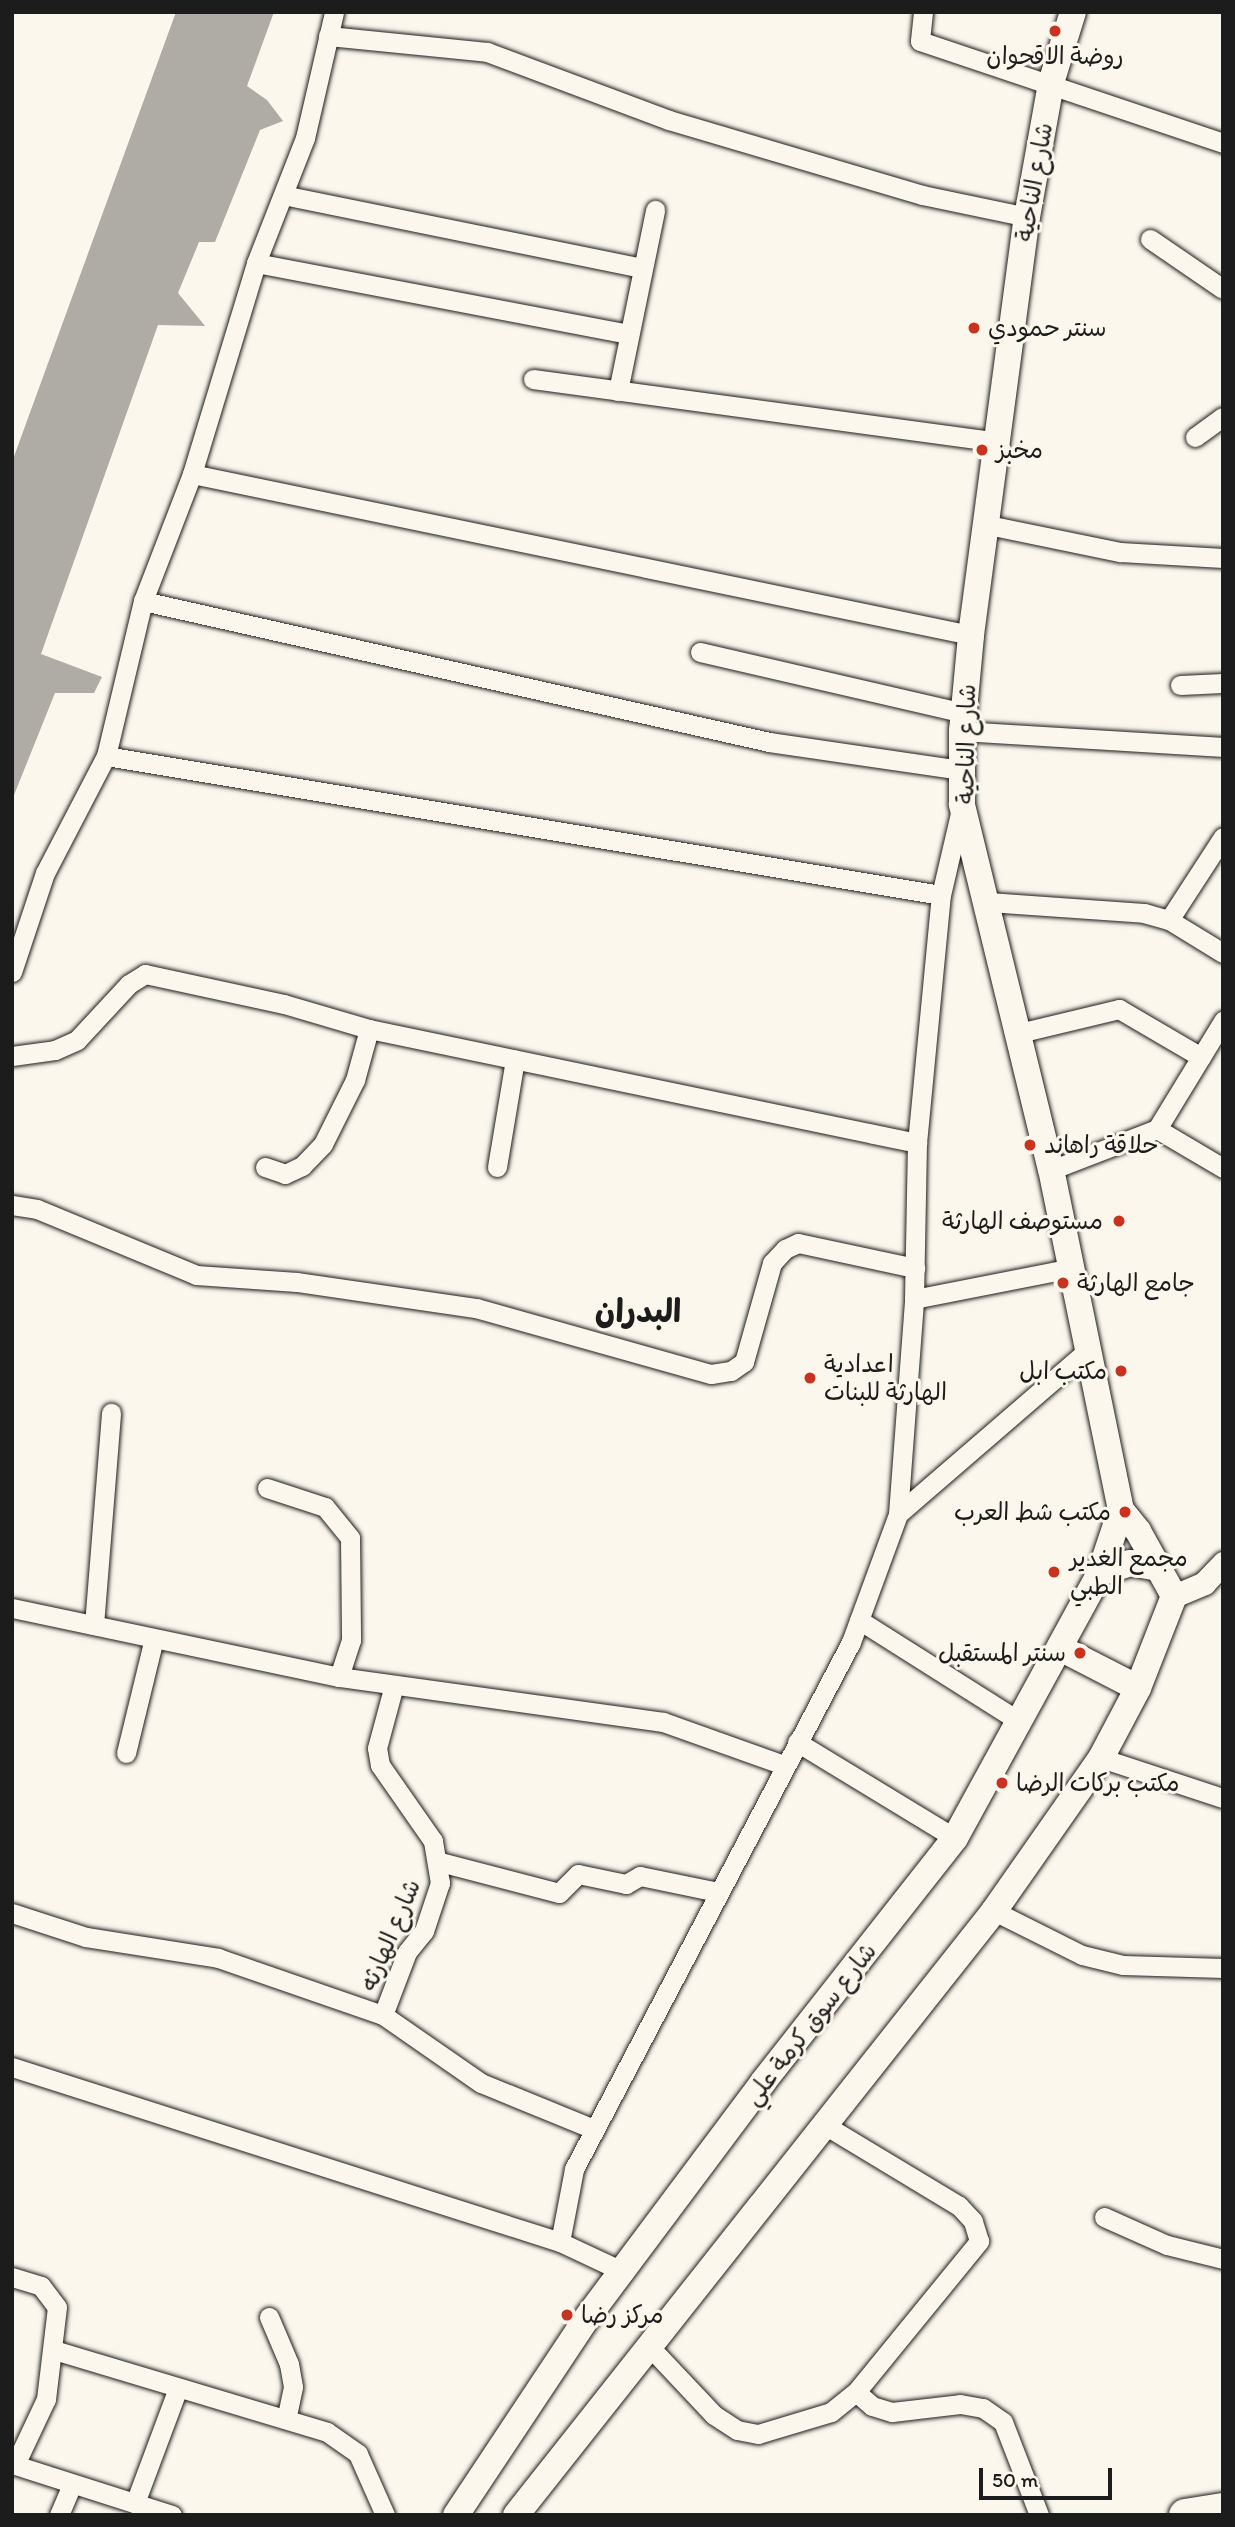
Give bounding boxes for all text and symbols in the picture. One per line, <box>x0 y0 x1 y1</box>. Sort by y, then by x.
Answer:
marker: روضة الاقحوان <box>1047 23 1063 39</box>
place label: روضة الاقحوان <box>986 42 1124 70</box>
street label: شارع الناحية <box>1009 120 1059 244</box>
place label: سنتر حمودي <box>988 314 1107 342</box>
marker: سنتر حمودي <box>966 320 982 336</box>
place label: مخبز <box>996 436 1043 464</box>
marker: مخبز <box>974 442 990 458</box>
street label: شارع الناحية <box>951 684 981 804</box>
place label: حلاقة راهاند <box>1044 1131 1159 1159</box>
marker: حلاقة راهاند <box>1022 1137 1038 1153</box>
place label: مستوصف الهارثة <box>942 1207 1103 1235</box>
marker: مستوصف الهارثة <box>1109 1211 1129 1231</box>
place label: جامع الهارثة <box>1077 1269 1195 1297</box>
marker: جامع الهارثة <box>1055 1275 1071 1291</box>
district label: البدران <box>595 1292 681 1330</box>
place label: اعدادية الهارثة للبنات <box>824 1350 947 1406</box>
place label: مكتب ابل <box>1019 1357 1107 1385</box>
marker: مكتب ابل <box>1113 1363 1129 1379</box>
marker: اعدادية الهارثة للبنات <box>802 1370 818 1386</box>
place label: مكتب شط العرب <box>954 1498 1111 1526</box>
marker: مكتب شط العرب <box>1117 1504 1133 1520</box>
place label: مجمع الغدير الطبي <box>1070 1544 1188 1600</box>
marker: مجمع الغدير الطبي <box>1044 1562 1064 1582</box>
place label: سنتر المستقبل <box>938 1639 1066 1667</box>
marker: سنتر المستقبل <box>1072 1645 1088 1661</box>
place label: مكتب بركات الرضا <box>1016 1769 1179 1797</box>
marker: مكتب بركات الرضا <box>994 1775 1010 1791</box>
street label: شارع الهارثه <box>354 1875 426 1995</box>
street label: شارع سوق كرمة علي <box>738 1937 882 2111</box>
place label: مركز رضا <box>581 2301 664 2329</box>
marker: مركز رضا <box>559 2307 575 2323</box>
scale bar <box>983 2454 1116 2498</box>
text: 50 m <box>992 2467 1038 2492</box>

